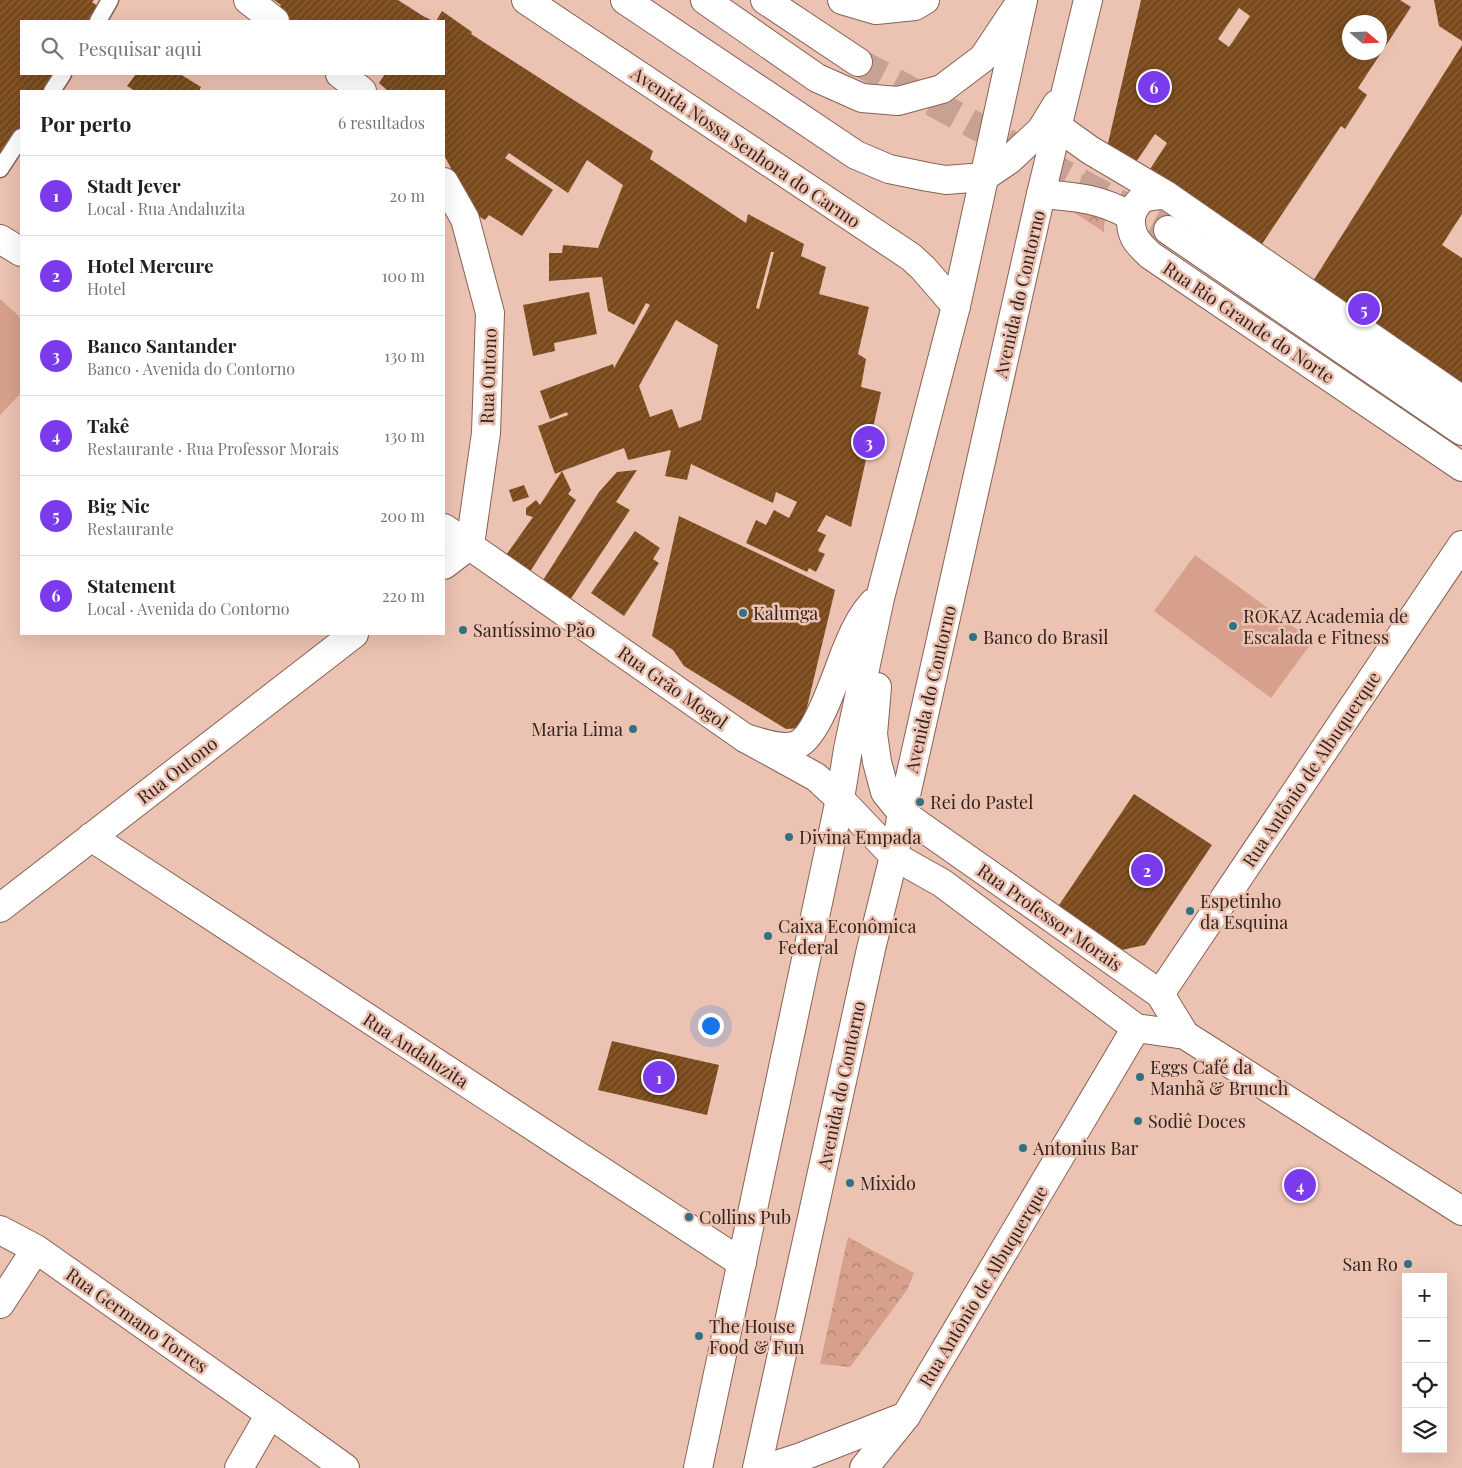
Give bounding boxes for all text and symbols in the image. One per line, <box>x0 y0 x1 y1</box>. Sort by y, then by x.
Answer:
north arrow <box>1342 15 1387 60</box>
search box <box>20 20 445 75</box>
icon: search <box>38 34 66 62</box>
text: Pesquisar aqui <box>78 35 202 61</box>
street label: Avenida Nossa Senhora do Carmo <box>626 61 865 233</box>
pin: 6 <box>1138 68 1170 106</box>
text: Por perto <box>40 109 131 137</box>
text: 6 resultados <box>338 112 425 133</box>
text: Stadt Jever <box>87 172 181 198</box>
text: 1 <box>53 185 59 206</box>
text: 20 m <box>390 185 425 206</box>
text: Local · Rua Andaluzita <box>87 198 245 219</box>
street label: Avenida do Contorno <box>988 208 1050 381</box>
text: Hotel Mercure <box>87 252 214 278</box>
street label: Rua Rio Grande do Norte <box>1159 256 1339 388</box>
text: 2 <box>52 265 60 286</box>
text: 100 m <box>382 265 425 286</box>
text: Hotel <box>87 278 126 299</box>
pin: 5 <box>1348 290 1380 328</box>
street label: Rua Outono <box>474 327 502 424</box>
text: Banco Santander <box>87 332 236 358</box>
text: 3 <box>52 345 60 366</box>
text: 130 m <box>384 345 425 366</box>
text: Banco · Avenida do Contorno <box>87 358 295 379</box>
text: Takê <box>87 412 129 438</box>
pin: 3 <box>853 423 885 461</box>
text: 4 <box>52 425 60 446</box>
text: 130 m <box>384 425 425 446</box>
text: Restaurante · Rua Professor Morais <box>87 438 339 459</box>
text: Big Nic <box>87 492 150 518</box>
text: 5 <box>52 505 60 526</box>
text: 200 m <box>380 505 425 526</box>
text: Restaurante <box>87 518 174 539</box>
text: Statement <box>87 572 176 598</box>
text: 6 <box>52 585 60 606</box>
text: 220 m <box>382 585 425 606</box>
text: Local · Avenida do Contorno <box>87 598 290 619</box>
place label: Kalunga <box>753 601 818 625</box>
street label: Avenida do Contorno <box>899 603 961 776</box>
place label: ROKAZ Academia de Escalada e Fitness <box>1243 604 1408 649</box>
marker: Kalunga <box>737 607 749 619</box>
place label: Santíssimo Pão <box>473 618 595 642</box>
marker: ROKAZ Academia de Escalada e Fitness <box>1227 620 1239 632</box>
marker: Santíssimo Pão <box>457 624 469 636</box>
place label: Banco do Brasil <box>983 625 1108 649</box>
marker: Banco do Brasil <box>967 631 979 643</box>
street label: Rua Grão Mogol <box>613 640 733 734</box>
street label: Rua Antônio de Albuquerque <box>1236 667 1386 871</box>
place label: Maria Lima <box>531 717 623 741</box>
marker: Maria Lima <box>627 723 639 735</box>
street label: Rua Outono <box>132 731 222 809</box>
place label: Rei do Pastel <box>930 790 1033 814</box>
marker: Rei do Pastel <box>914 796 926 808</box>
place label: Divina Empada <box>799 825 921 849</box>
marker: Divina Empada <box>783 831 795 843</box>
pin: 2 <box>1131 851 1163 889</box>
street label: Rua Professor Morais <box>973 858 1127 976</box>
place label: Espetinho da Esquina <box>1200 889 1288 934</box>
marker: Espetinho da Esquina <box>1184 905 1196 917</box>
place label: Caixa Econômica Federal <box>778 914 916 959</box>
marker: Caixa Econômica Federal <box>762 930 774 942</box>
street label: Avenida do Contorno <box>811 999 871 1172</box>
street label: Rua Andaluzita <box>359 1007 473 1093</box>
your location <box>698 1013 724 1039</box>
place label: Eggs Café da Manhã & Brunch <box>1150 1055 1289 1100</box>
pin: 1 <box>643 1058 675 1096</box>
marker: Eggs Café da Manhã & Brunch <box>1134 1071 1146 1083</box>
place label: Sodiê Doces <box>1148 1109 1246 1133</box>
marker: Sodiê Doces <box>1132 1115 1144 1127</box>
place label: Antonius Bar <box>1032 1136 1139 1160</box>
marker: Antonius Bar <box>1017 1142 1029 1154</box>
pin: 4 <box>1284 1166 1316 1204</box>
place label: Mixido <box>860 1171 916 1195</box>
marker: Mixido <box>844 1177 856 1189</box>
street label: Rua Antônio de Albuquerque <box>913 1181 1053 1391</box>
place label: Collins Pub <box>699 1205 791 1229</box>
marker: Collins Pub <box>683 1211 695 1223</box>
place label: San Ro <box>1343 1252 1398 1276</box>
marker: San Ro <box>1402 1258 1414 1270</box>
street label: Rua Germano Torres <box>61 1262 213 1378</box>
map controls <box>1402 1273 1447 1453</box>
button: + <box>1402 1273 1447 1318</box>
place label: The House Food & Fun <box>709 1314 805 1359</box>
button: − <box>1402 1318 1447 1363</box>
marker: The House Food & Fun <box>693 1330 705 1342</box>
button: locate <box>1402 1363 1447 1408</box>
button: layers <box>1402 1408 1447 1453</box>

